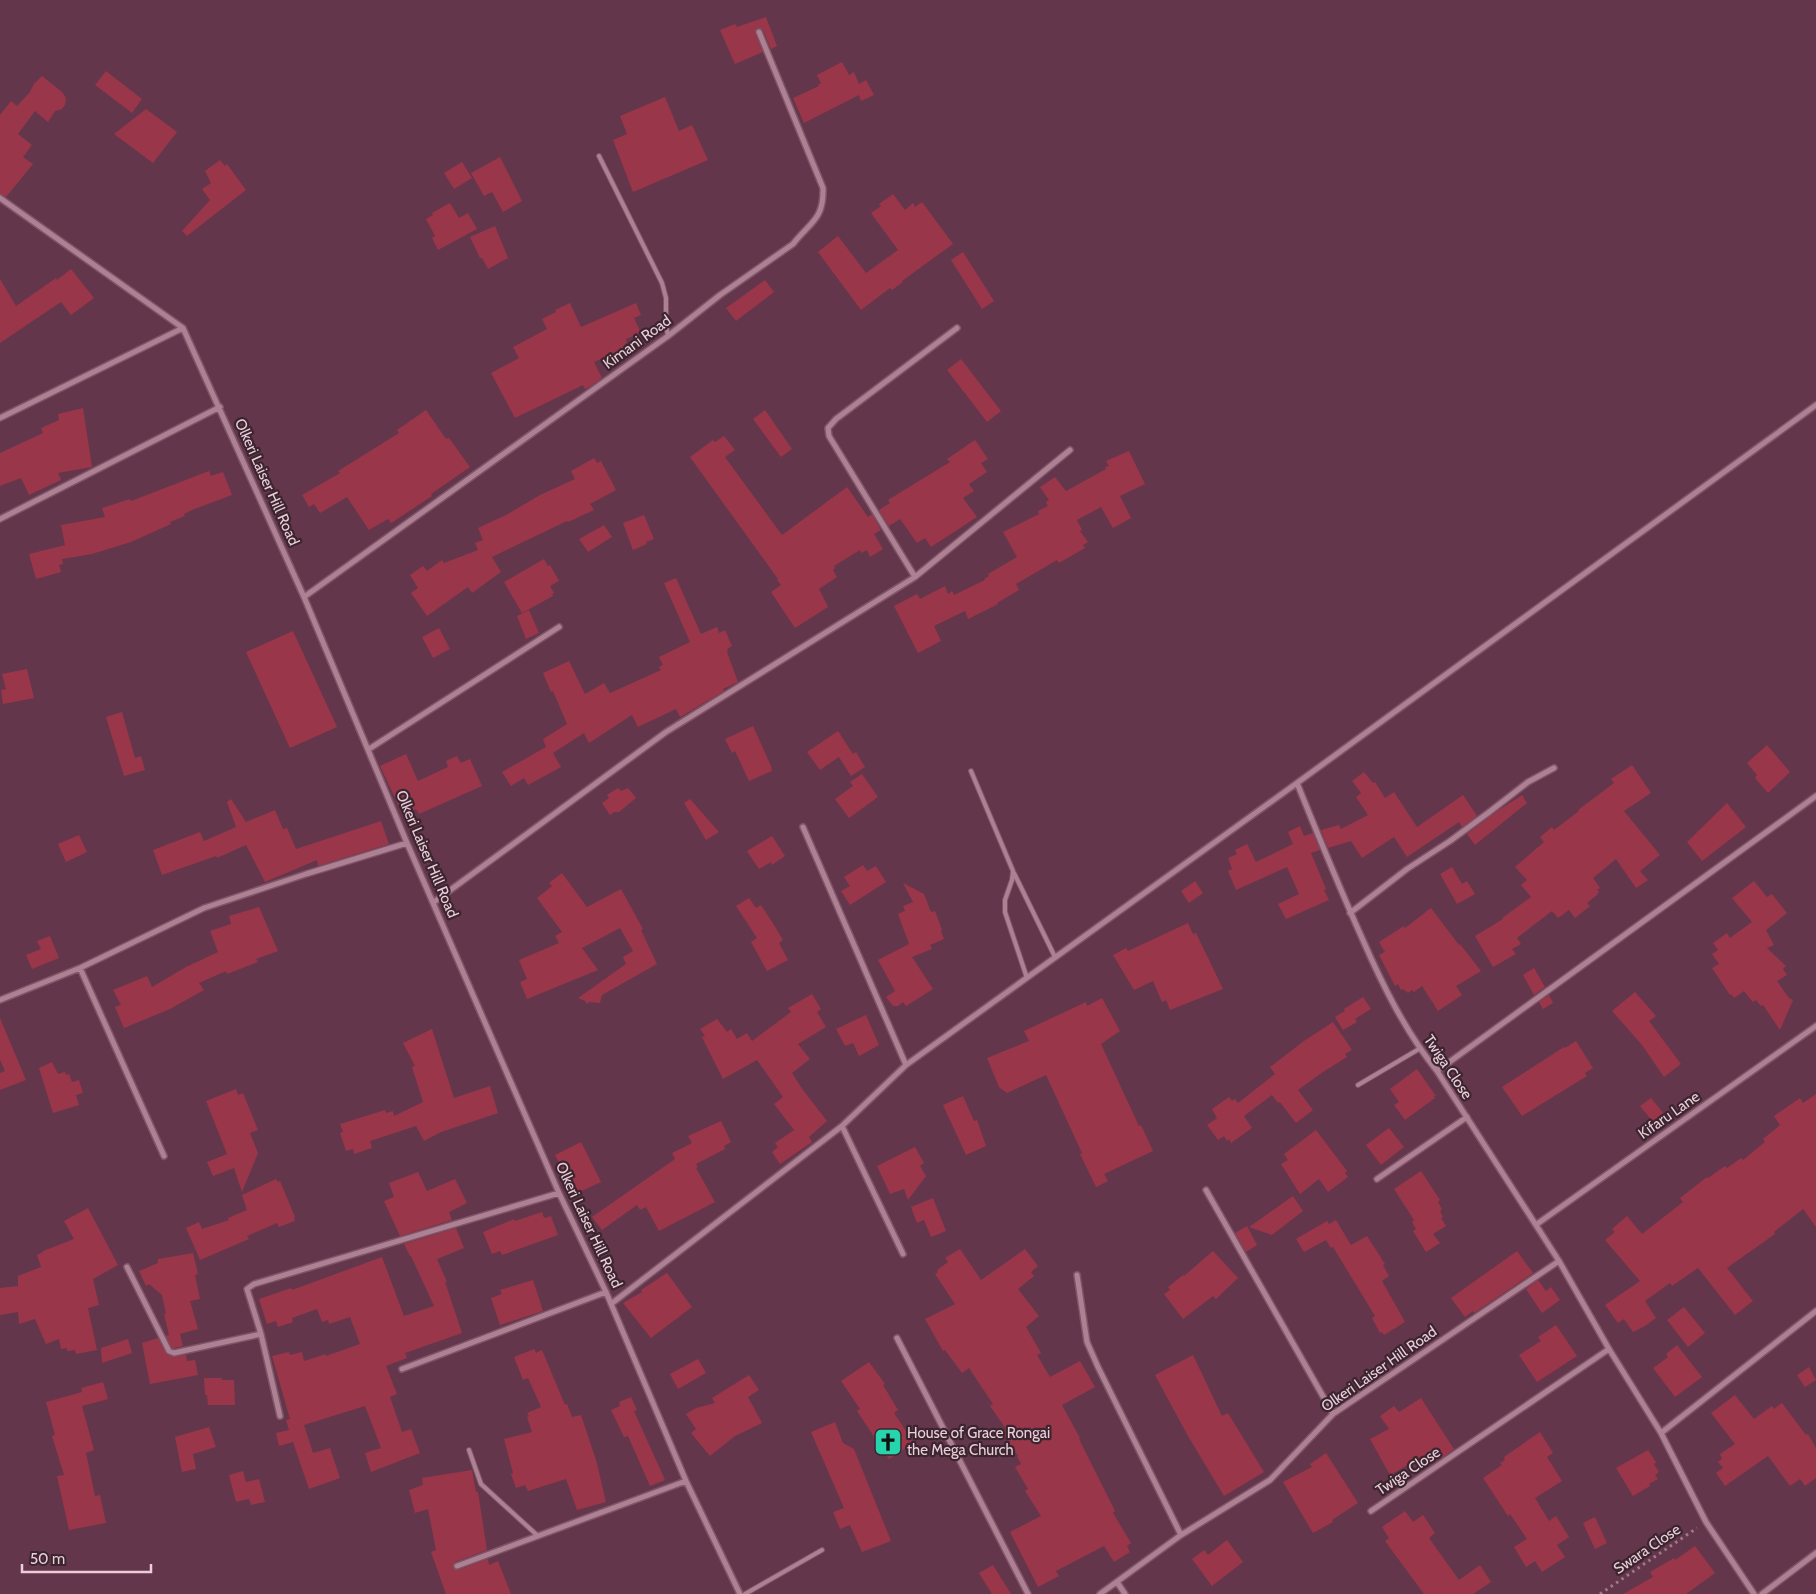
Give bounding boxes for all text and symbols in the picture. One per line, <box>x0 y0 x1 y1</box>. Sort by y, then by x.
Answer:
street label: Kimani Road <box>599 311 675 373</box>
street label: Olkeri Laiser Hill Road <box>231 416 303 548</box>
street label: Olkeri Laiser Hill Road <box>392 787 462 921</box>
street label: Twiga Close <box>1420 1031 1476 1103</box>
street label: Kifaru Lane <box>1635 1087 1703 1143</box>
street label: Olkeri Laiser Hill Road <box>552 1159 626 1291</box>
street label: Olkeri Laiser Hill Road <box>1318 1322 1440 1416</box>
place label: House of Grace Rongai the Mega Church <box>907 1424 1050 1459</box>
church icon: House of Grace Rongai the Mega Church <box>873 1427 903 1457</box>
street label: Twiga Close <box>1372 1443 1444 1499</box>
street label: Swara Close <box>1610 1520 1684 1578</box>
scale bar <box>22 1542 151 1574</box>
text: 50 m <box>30 1550 65 1568</box>

